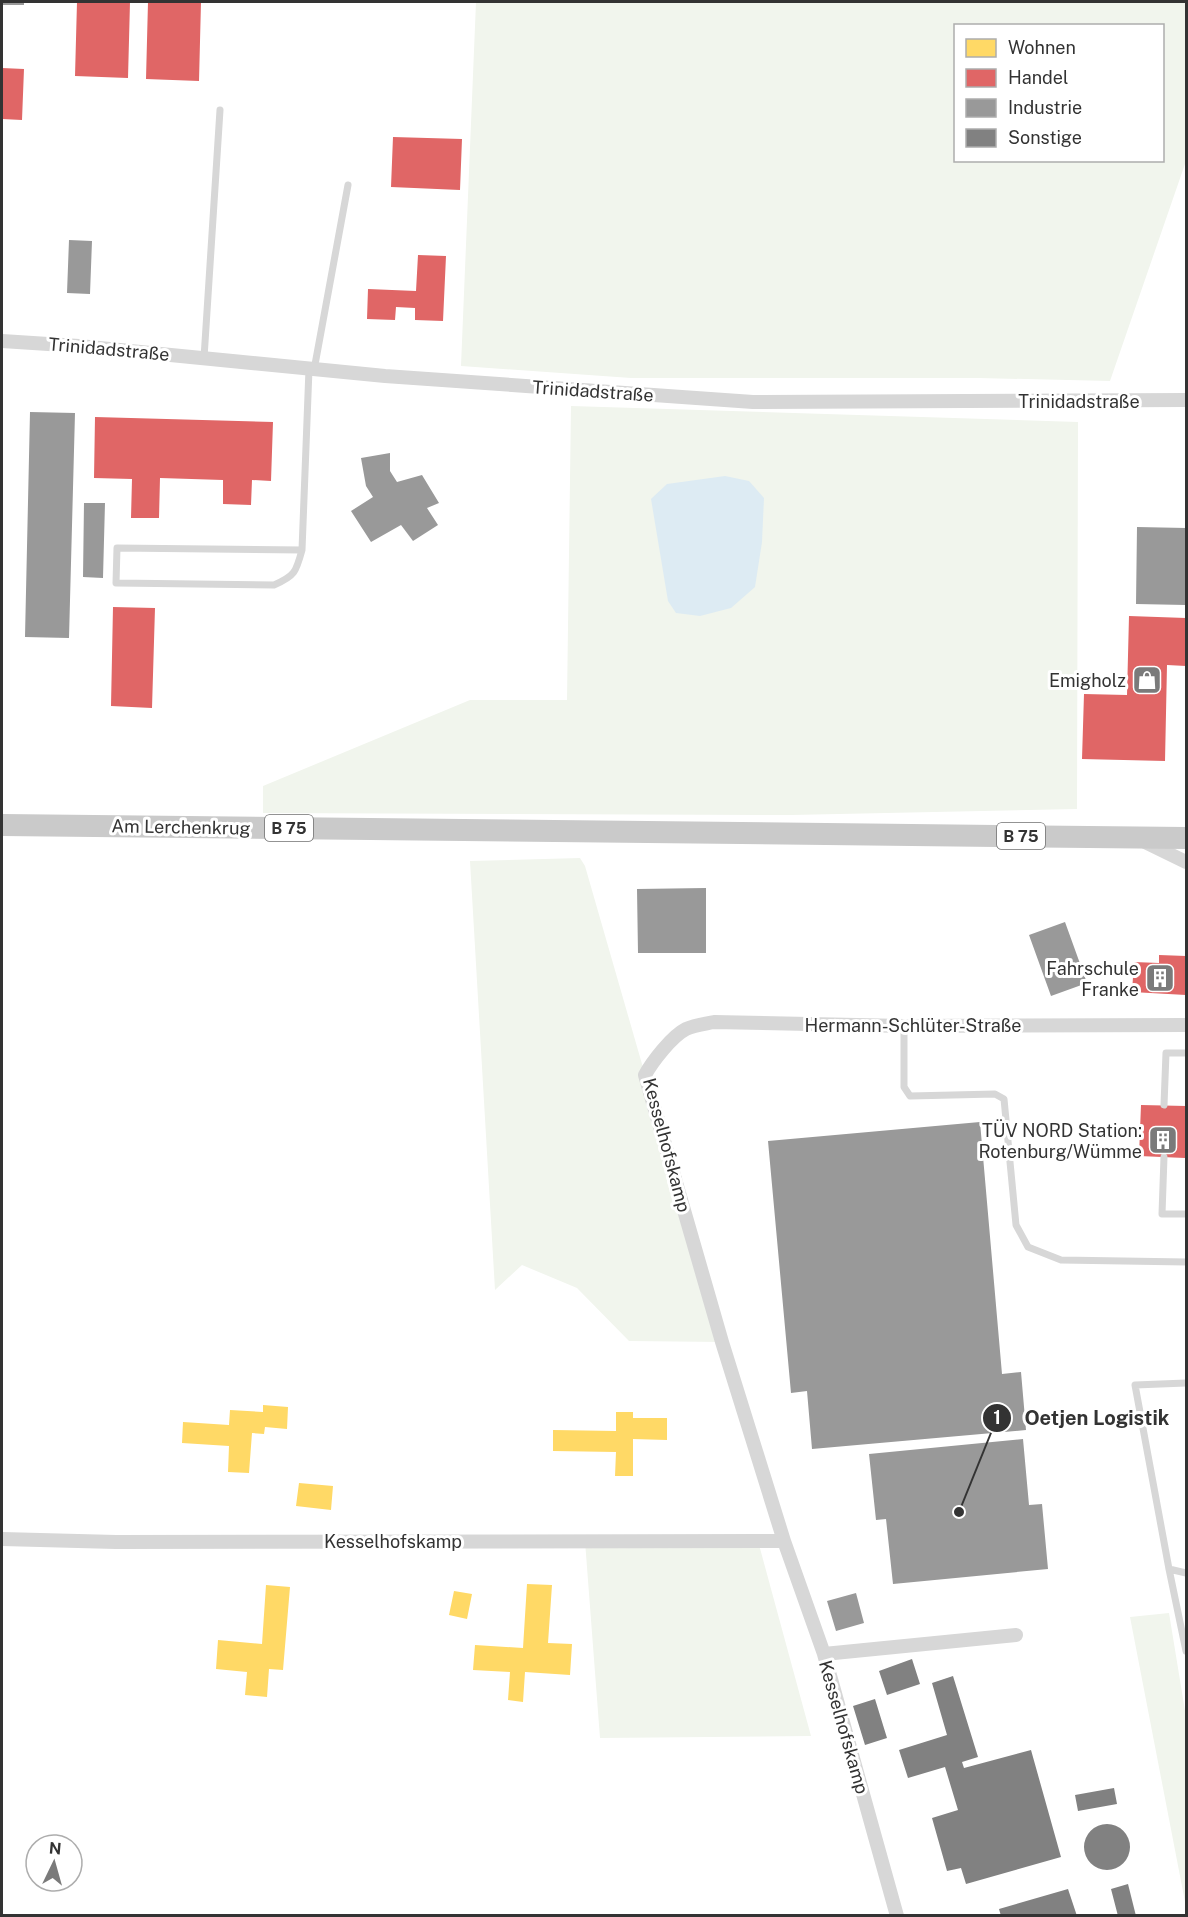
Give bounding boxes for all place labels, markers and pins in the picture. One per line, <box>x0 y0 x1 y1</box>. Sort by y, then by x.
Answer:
shop icon: Emigholz <box>1131 664 1163 696</box>
place label: Emigholz <box>1049 670 1126 691</box>
place label: Fahrschule Franke <box>1046 958 1139 1000</box>
building icon: Fahrschule Franke <box>1144 962 1176 994</box>
place label: TÜV NORD Station: Rotenburg/Wümme <box>978 1119 1142 1162</box>
building icon: TÜV NORD Station: Rotenburg/Wümme <box>1147 1124 1179 1156</box>
callout: Oetjen Logistik <box>982 1399 1181 1437</box>

